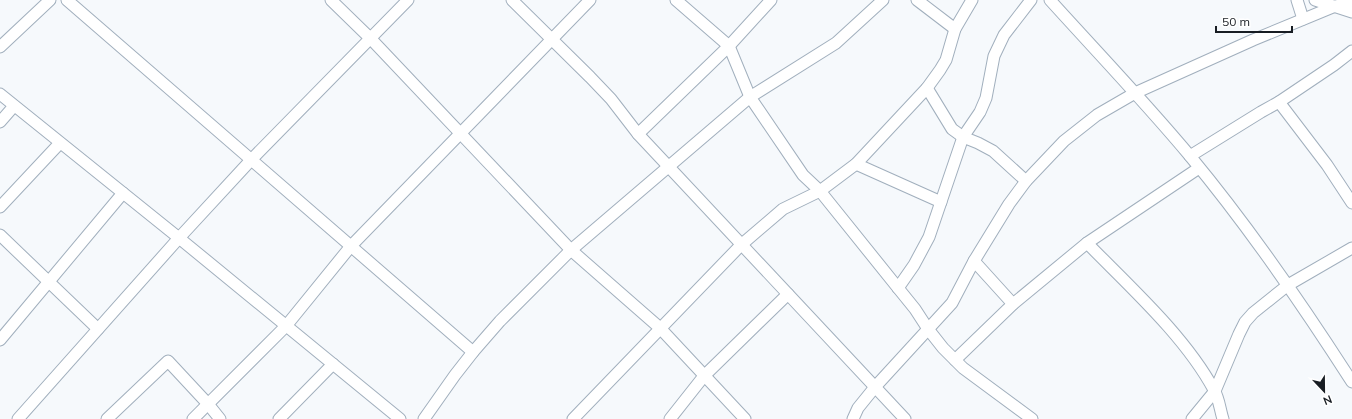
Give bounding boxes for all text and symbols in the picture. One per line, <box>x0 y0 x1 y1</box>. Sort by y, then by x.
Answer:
scale bar <box>1216 8 1292 34</box>
text: 50 m <box>1222 14 1250 29</box>
north arrow <box>1304 371 1344 411</box>
text: N <box>1321 392 1334 408</box>

